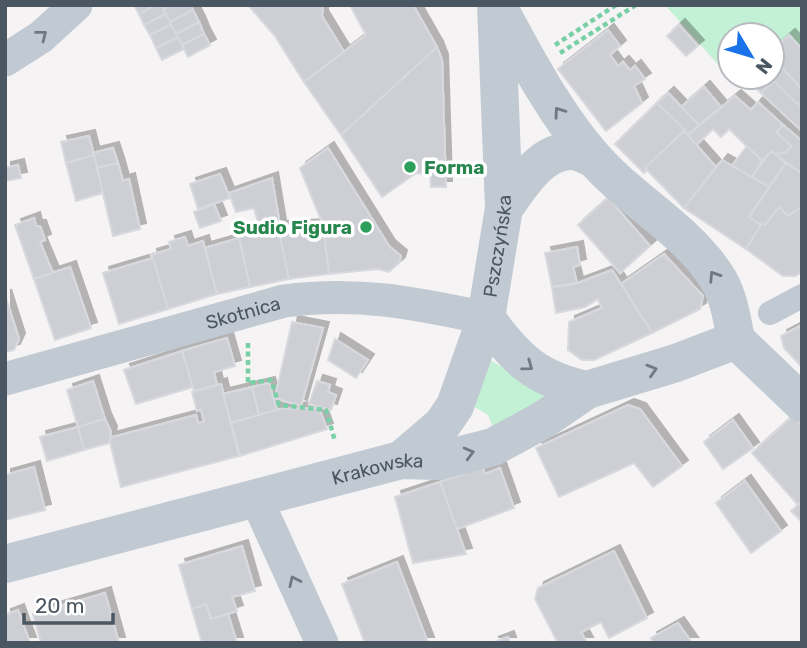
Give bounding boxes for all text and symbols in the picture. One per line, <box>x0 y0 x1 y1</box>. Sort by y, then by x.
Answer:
north arrow <box>716 21 786 91</box>
one-way arrow <box>34 31 47 43</box>
text: N <box>751 54 777 79</box>
one-way arrow <box>555 107 567 120</box>
place label: Forma <box>424 156 484 179</box>
marker: Forma <box>402 159 418 175</box>
street label: Pszczyńska <box>479 195 516 299</box>
place label: Sudio Figura <box>233 216 352 239</box>
marker: Sudio Figura <box>358 219 374 235</box>
one-way arrow <box>710 271 723 284</box>
street label: Skotnica <box>203 292 283 334</box>
one-way arrow <box>521 358 533 370</box>
one-way arrow <box>646 364 658 379</box>
one-way arrow <box>462 447 474 462</box>
street label: Krakowska <box>329 449 424 490</box>
one-way arrow <box>288 575 302 588</box>
scale bar <box>24 582 114 626</box>
text: 20 m <box>35 593 84 618</box>

